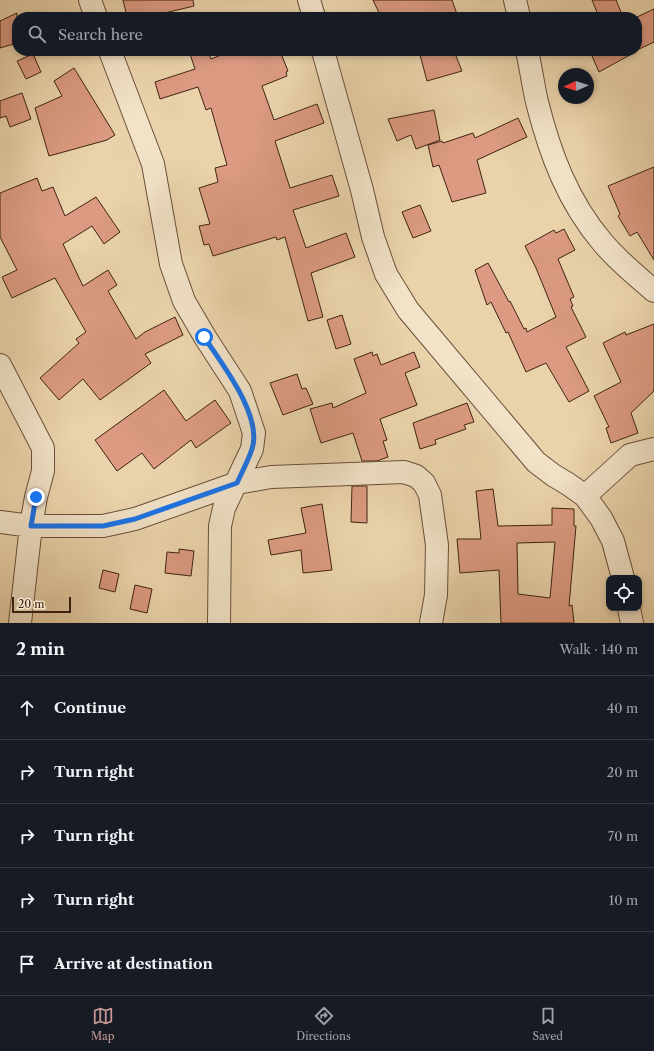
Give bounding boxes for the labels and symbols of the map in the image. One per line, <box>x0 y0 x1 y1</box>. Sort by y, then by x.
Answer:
north arrow <box>558 68 594 104</box>
route start <box>195 328 213 346</box>
route end <box>27 488 45 506</box>
scale bar <box>12 595 71 614</box>

